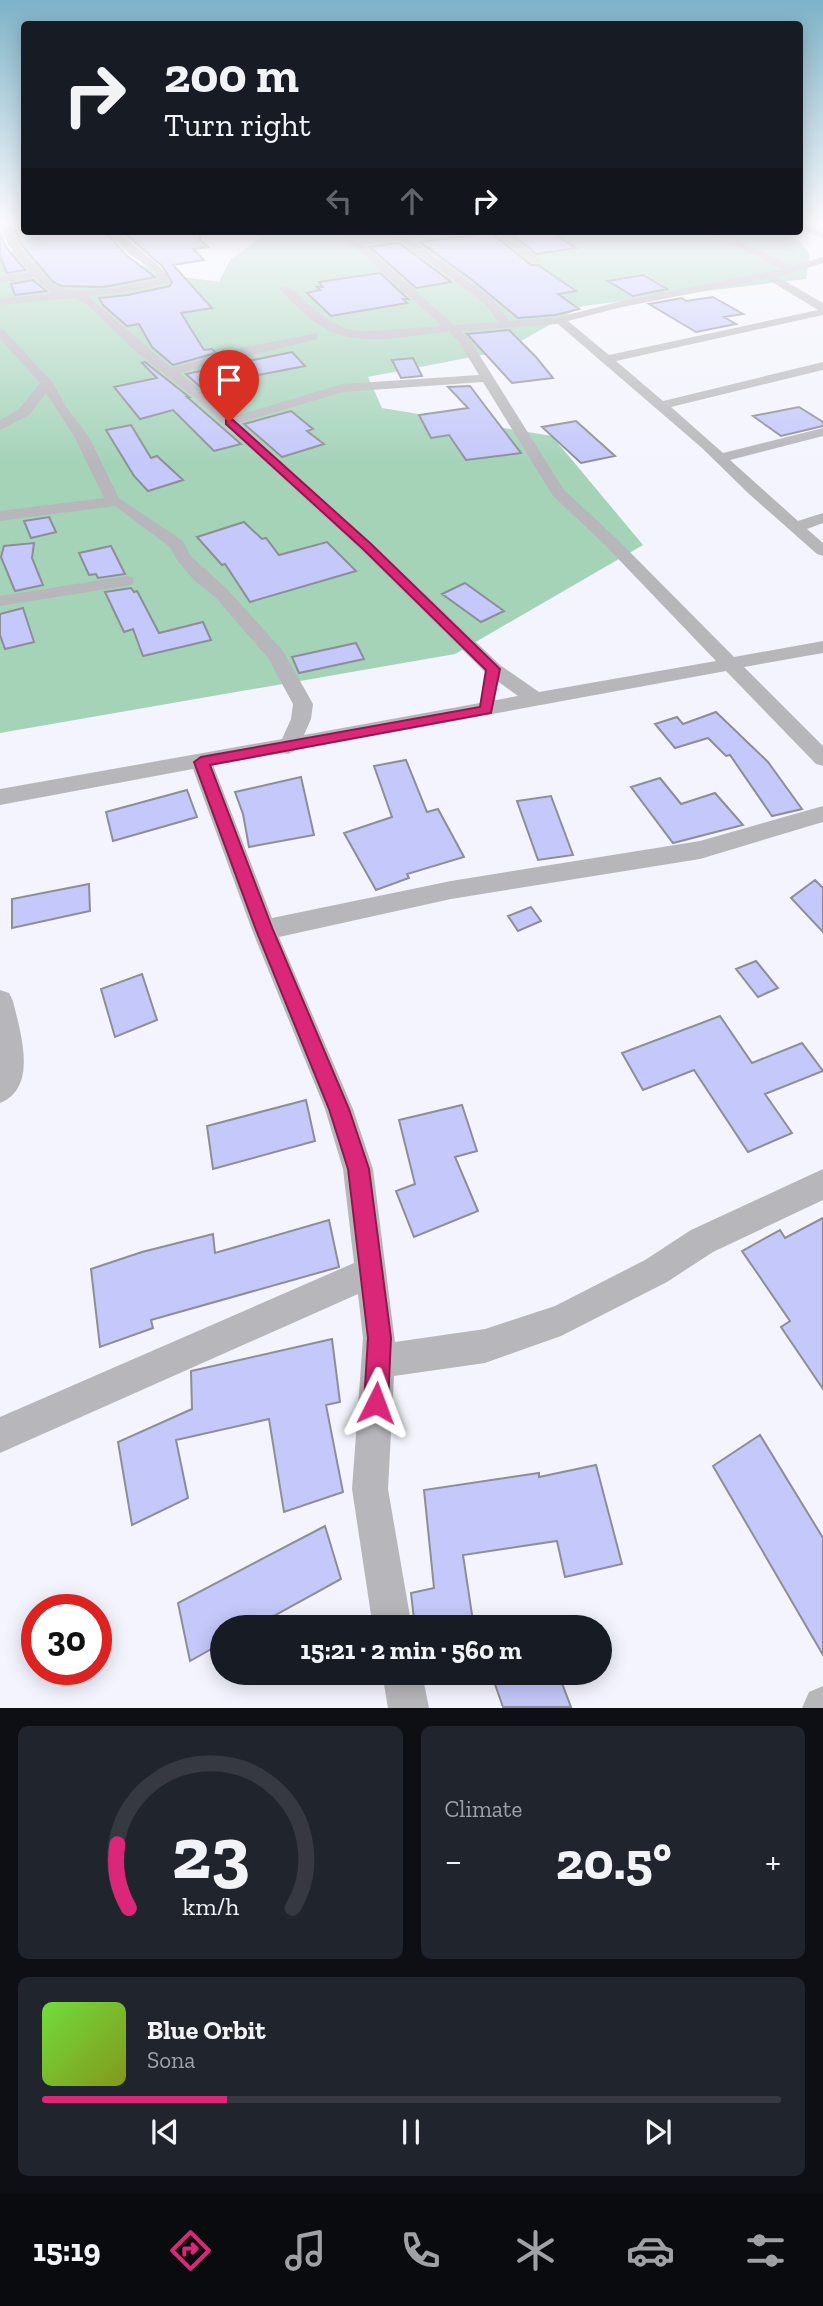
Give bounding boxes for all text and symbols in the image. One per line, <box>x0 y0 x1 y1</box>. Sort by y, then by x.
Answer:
text: 200 m <box>164 46 299 105</box>
icon: right <box>49 49 140 140</box>
text: Turn right <box>164 106 311 144</box>
icon: left <box>320 182 358 220</box>
icon: ahead <box>393 182 431 220</box>
icon: right <box>466 182 504 220</box>
pin <box>199 350 259 422</box>
icon: arrive <box>210 361 248 399</box>
position arrow <box>339 1366 413 1440</box>
speed limit sign: 30 <box>21 1594 112 1685</box>
text: 15:21 · 2 min · 560 m <box>300 1634 522 1666</box>
text: Climate <box>445 1795 522 1823</box>
text: 23 <box>171 1810 249 1898</box>
text: 20.5° <box>556 1830 672 1892</box>
text: − <box>445 1838 462 1884</box>
text: + <box>765 1838 781 1884</box>
text: km/h <box>182 1891 239 1921</box>
text: Blue Orbit <box>147 2014 266 2046</box>
text: Sona <box>147 2046 195 2074</box>
icon: previous <box>146 2113 184 2151</box>
icon: pause <box>392 2113 430 2151</box>
icon: next <box>639 2113 677 2151</box>
icon: directions <box>166 2226 215 2275</box>
icon: music <box>281 2226 330 2275</box>
icon: phone <box>396 2226 445 2275</box>
icon: climate <box>511 2226 560 2275</box>
icon: car <box>626 2226 675 2275</box>
icon: filters <box>741 2226 790 2275</box>
text: 15:19 <box>33 2231 101 2269</box>

